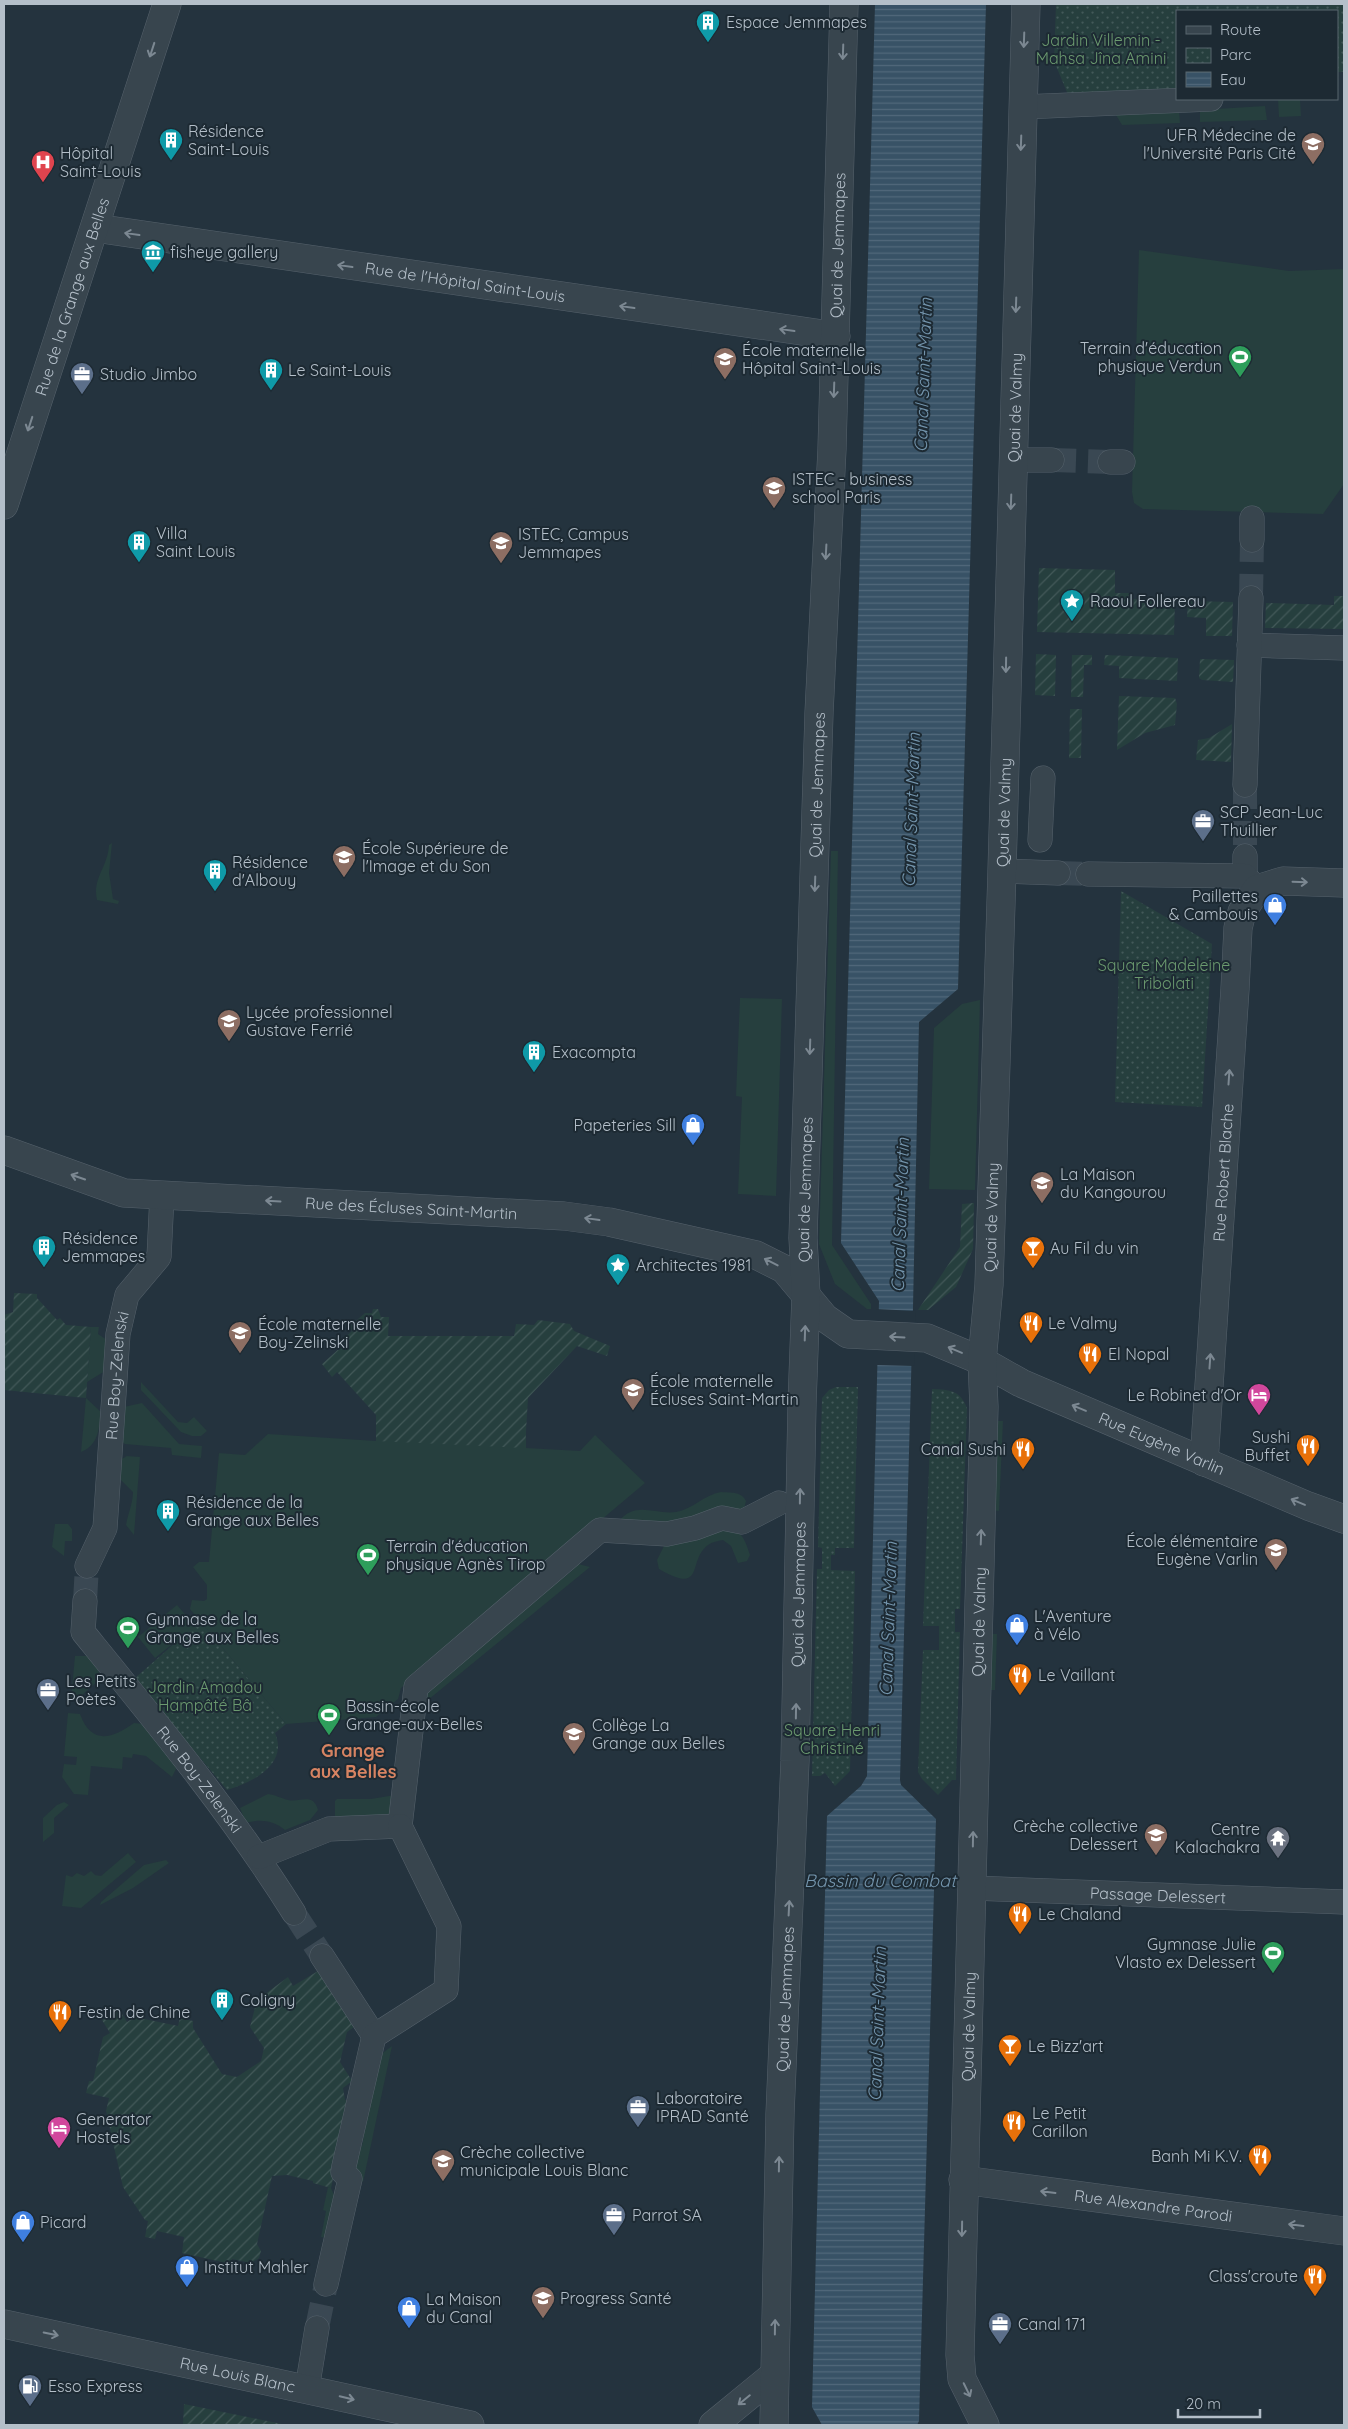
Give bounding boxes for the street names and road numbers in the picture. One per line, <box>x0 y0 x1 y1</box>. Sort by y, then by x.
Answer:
street label: Quai de Jemmapes <box>826 172 849 318</box>
street label: Rue de la Grange aux Belles <box>30 195 113 398</box>
street label: Rue de l'Hôpital Saint-Louis <box>364 257 566 306</box>
street label: Quai de Valmy <box>1003 353 1026 463</box>
street label: Quai de Jemmapes <box>805 712 829 858</box>
street label: Quai de Valmy <box>992 757 1015 867</box>
street label: Rue Robert Blache <box>1208 1103 1237 1242</box>
street label: Quai de Jemmapes <box>793 1117 817 1263</box>
street label: Quai de Valmy <box>979 1162 1003 1272</box>
street label: Rue des Écluses Saint-Martin <box>304 1192 518 1224</box>
street label: Rue Boy-Zelenski <box>101 1309 133 1440</box>
street label: Rue Eugène Varlin <box>1096 1408 1228 1479</box>
street label: Quai de Jemmapes <box>787 1521 810 1667</box>
street label: Quai de Valmy <box>967 1567 990 1677</box>
street label: Rue Boy-Zelenski <box>153 1722 247 1837</box>
street label: Passage Delessert <box>1090 1882 1226 1908</box>
street label: Quai de Jemmapes <box>772 1926 798 2072</box>
street label: Quai de Valmy <box>957 1972 980 2082</box>
street label: Rue Alexandre Parodi <box>1073 2185 1234 2226</box>
street label: Rue Louis Blanc <box>178 2352 297 2397</box>

